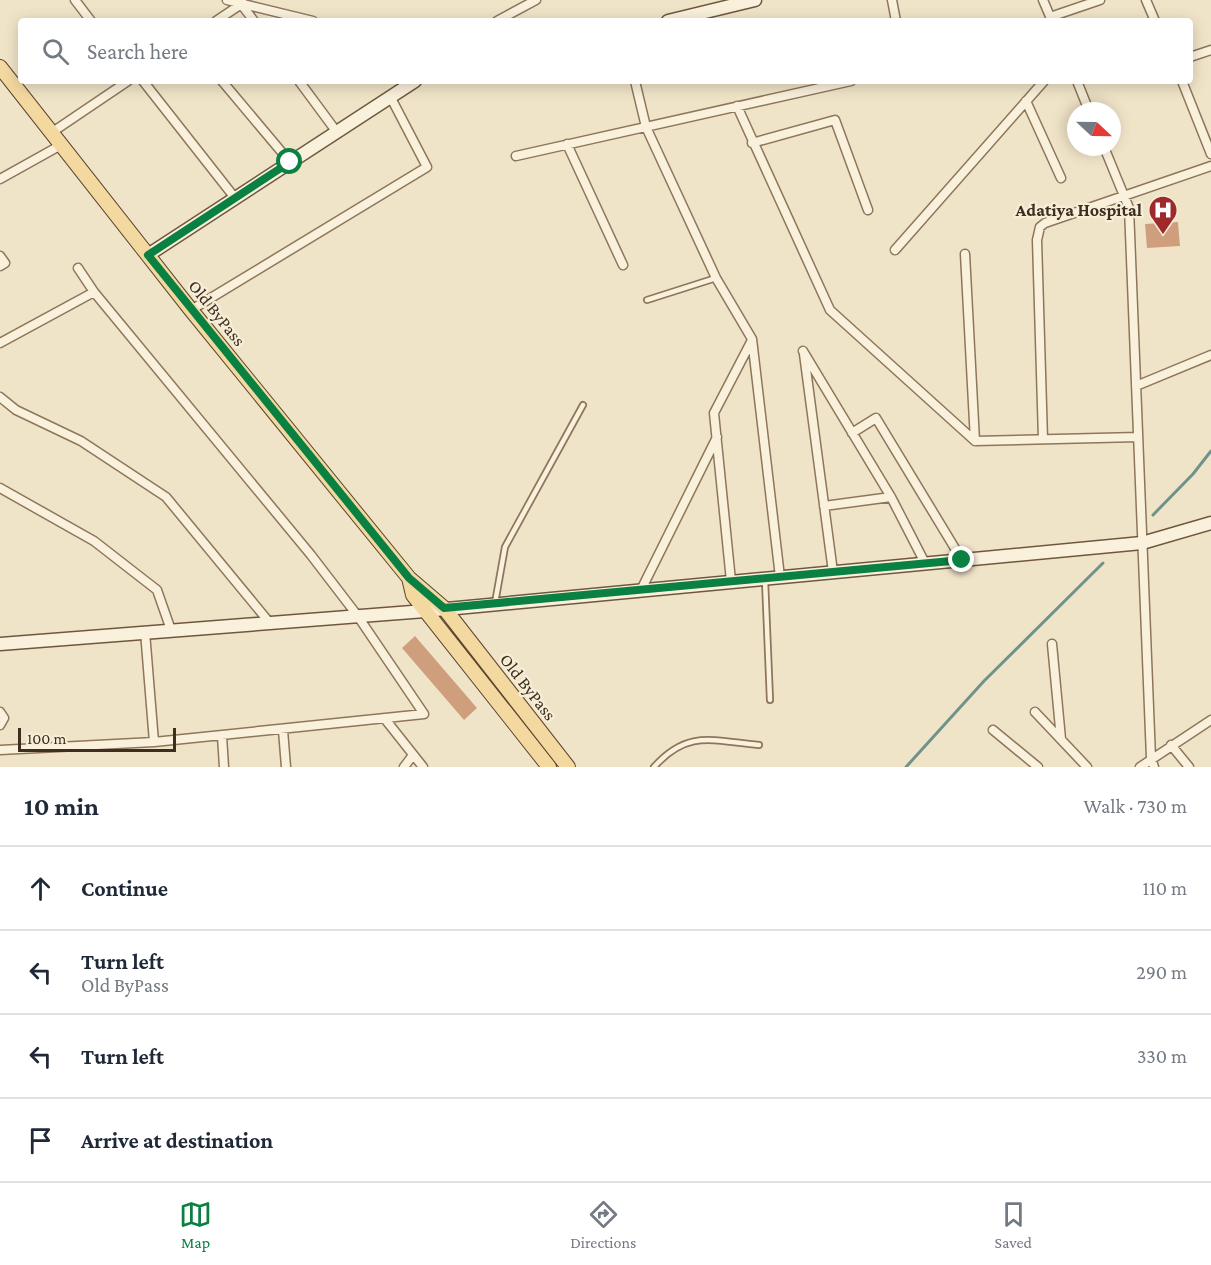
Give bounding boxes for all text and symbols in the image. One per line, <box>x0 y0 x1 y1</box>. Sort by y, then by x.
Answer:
search box <box>18 18 1193 84</box>
icon: search <box>39 35 72 68</box>
text: Search here <box>87 39 188 64</box>
north arrow <box>1067 102 1121 156</box>
route start <box>276 148 302 174</box>
hospital icon: Adatiya Hospital <box>1147 194 1179 236</box>
place label: Adatiya Hospital <box>1015 200 1142 220</box>
street label: Old ByPass <box>184 276 250 350</box>
route end <box>948 546 974 572</box>
street label: Old ByPass <box>496 650 560 724</box>
scale bar <box>18 725 176 752</box>
text: 100 m <box>27 730 66 747</box>
text: 10 min <box>24 792 99 821</box>
text: Walk · 730 m <box>1084 795 1187 817</box>
icon: ahead <box>24 872 57 905</box>
text: Continue <box>81 876 168 901</box>
text: 110 m <box>1143 877 1187 899</box>
text: Turn left <box>81 949 164 974</box>
icon: left <box>24 956 57 989</box>
text: 290 m <box>1136 961 1187 983</box>
text: Old ByPass <box>81 974 169 996</box>
icon: left <box>24 1040 57 1073</box>
text: Turn left <box>81 1044 164 1069</box>
text: 330 m <box>1137 1045 1187 1067</box>
icon: arrive <box>24 1124 57 1157</box>
text: Arrive at destination <box>81 1128 273 1153</box>
tab: Map <box>179 1198 212 1251</box>
tab: Directions <box>570 1198 636 1251</box>
tab: Saved <box>994 1198 1032 1251</box>

